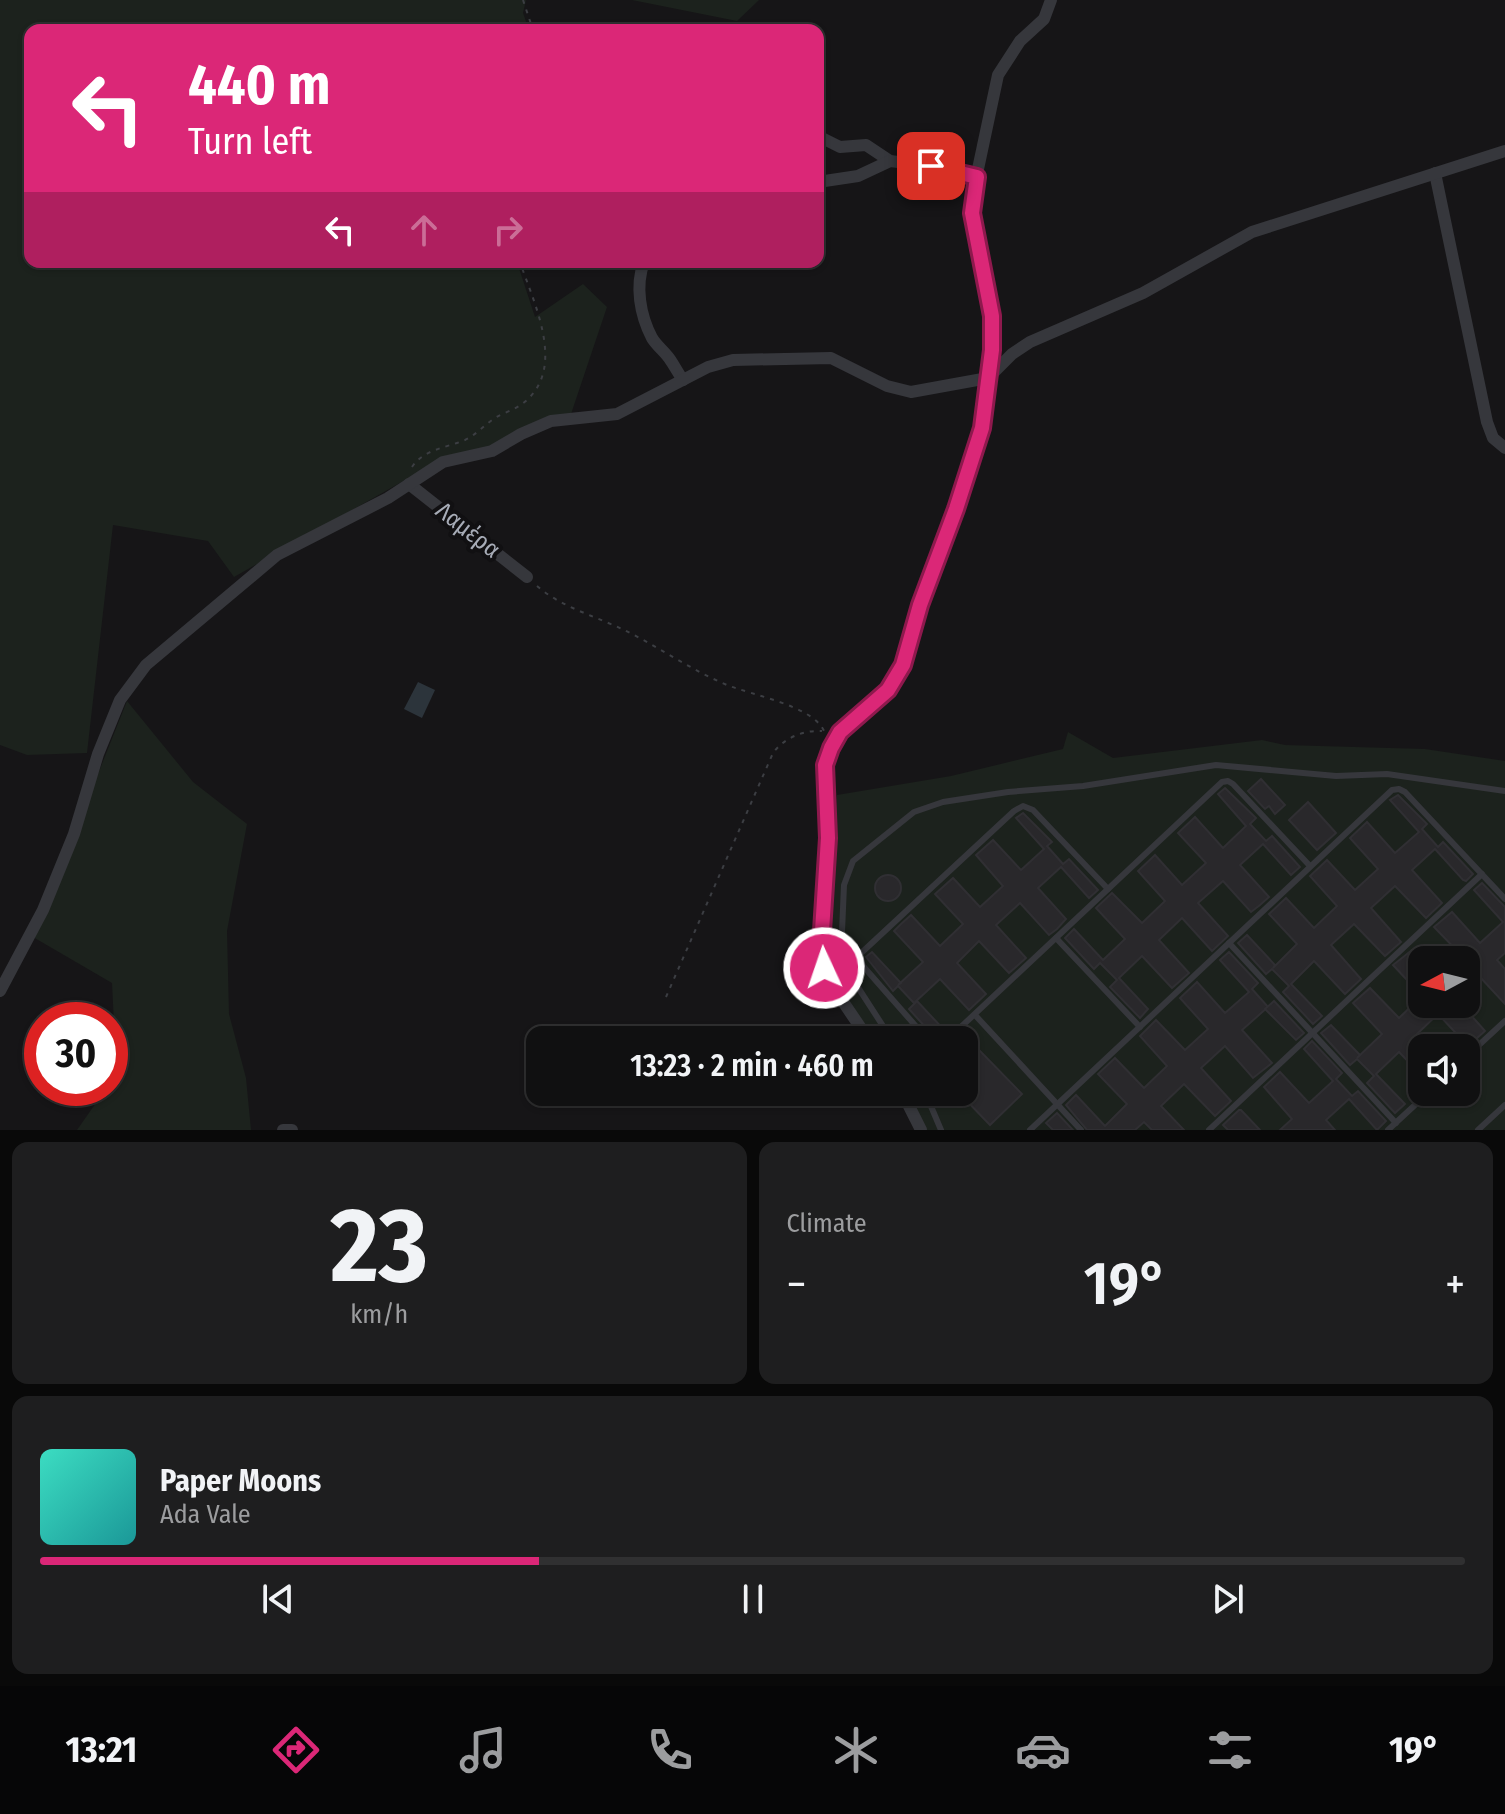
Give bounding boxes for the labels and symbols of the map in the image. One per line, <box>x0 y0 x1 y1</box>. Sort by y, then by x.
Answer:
pin <box>897 132 965 200</box>
street label: Λαμέρα <box>430 496 506 564</box>
position arrow <box>782 926 866 1010</box>
north arrow <box>1408 946 1480 1018</box>
speed limit sign: 30 <box>24 1002 128 1106</box>

